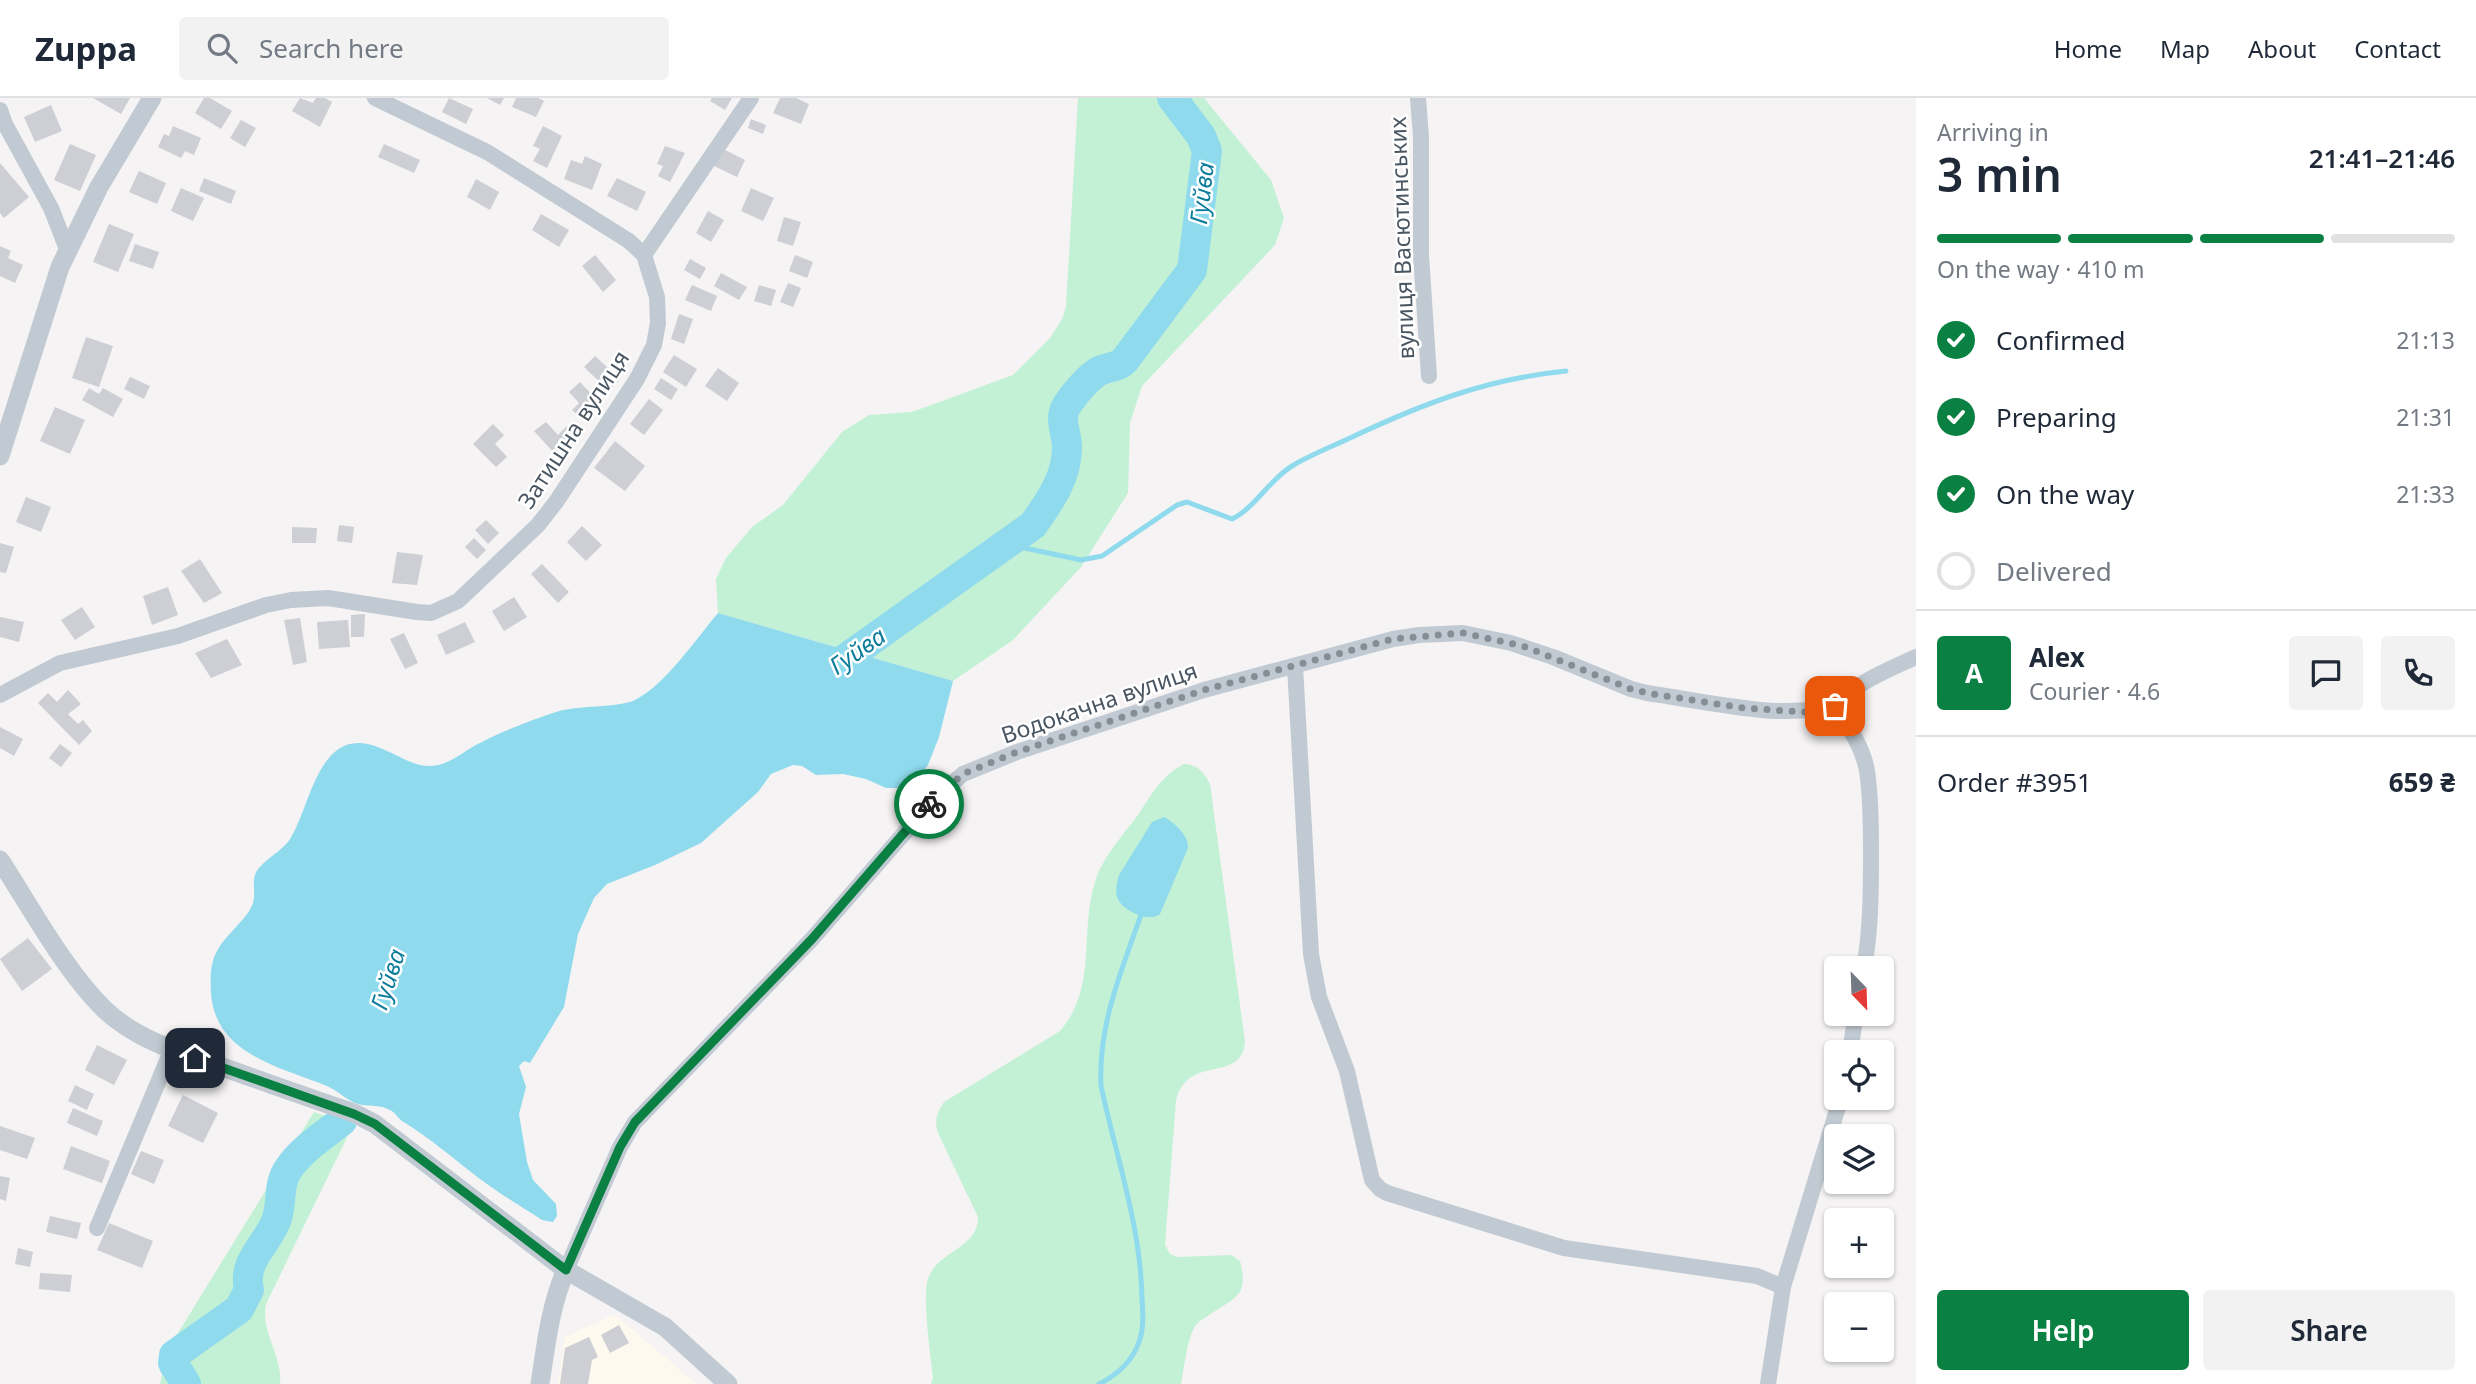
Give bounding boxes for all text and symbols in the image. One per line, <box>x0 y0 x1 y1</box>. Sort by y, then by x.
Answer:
search box <box>179 17 669 80</box>
text: Zuppa <box>35 26 137 71</box>
icon: search <box>203 29 241 67</box>
text: Search here <box>259 30 404 66</box>
text: Home <box>2054 32 2122 65</box>
text: Map <box>2160 32 2210 65</box>
text: About <box>2248 32 2316 65</box>
text: Contact <box>2354 32 2441 65</box>
street label: вулиця Васютинських <box>1381 116 1421 360</box>
text: Arriving in <box>1937 116 2049 148</box>
text: 21:41–21:46 <box>2309 140 2455 176</box>
text: 3 min <box>1937 143 2062 205</box>
water label: Гуйва <box>1181 160 1221 226</box>
text: On the way · 410 m <box>1937 253 2144 285</box>
icon: check <box>1937 321 1975 359</box>
text: Confirmed <box>1996 322 2126 358</box>
text: 21:13 <box>2396 324 2455 356</box>
street label: Затишна вулиця <box>510 344 636 514</box>
icon: check <box>1937 398 1975 436</box>
text: Preparing <box>1996 399 2117 435</box>
text: 21:31 <box>2396 401 2455 433</box>
icon: check <box>1937 475 1975 513</box>
text: On the way <box>1996 476 2134 512</box>
text: 21:33 <box>2396 478 2455 510</box>
text: Delivered <box>1996 553 2112 589</box>
water label: Гуйва <box>822 618 892 681</box>
button: chat <box>2289 636 2363 710</box>
button: phone <box>2381 636 2455 710</box>
text: Alex <box>2029 639 2085 675</box>
street label: Водокачна вулиця <box>997 653 1201 751</box>
text: A <box>1965 655 1983 691</box>
text: Courier · 4.6 <box>2029 675 2160 707</box>
pin <box>1805 676 1865 736</box>
icon: bag <box>1816 687 1854 725</box>
text: Order #3951 <box>1937 764 2092 800</box>
text: 659 ₴ <box>2389 764 2455 800</box>
courier <box>894 769 964 839</box>
icon: bike <box>910 785 948 823</box>
water label: Гуйва <box>362 944 412 1014</box>
north arrow <box>1824 956 1894 1026</box>
map controls <box>1824 956 1894 1362</box>
pin <box>165 1028 225 1088</box>
icon: home <box>176 1039 214 1077</box>
button: locate <box>1824 1040 1894 1110</box>
button: layers <box>1824 1124 1894 1194</box>
button: + <box>1824 1208 1894 1278</box>
button: Help <box>1937 1290 2189 1370</box>
button: Share <box>2203 1290 2455 1370</box>
button: − <box>1824 1292 1894 1362</box>

